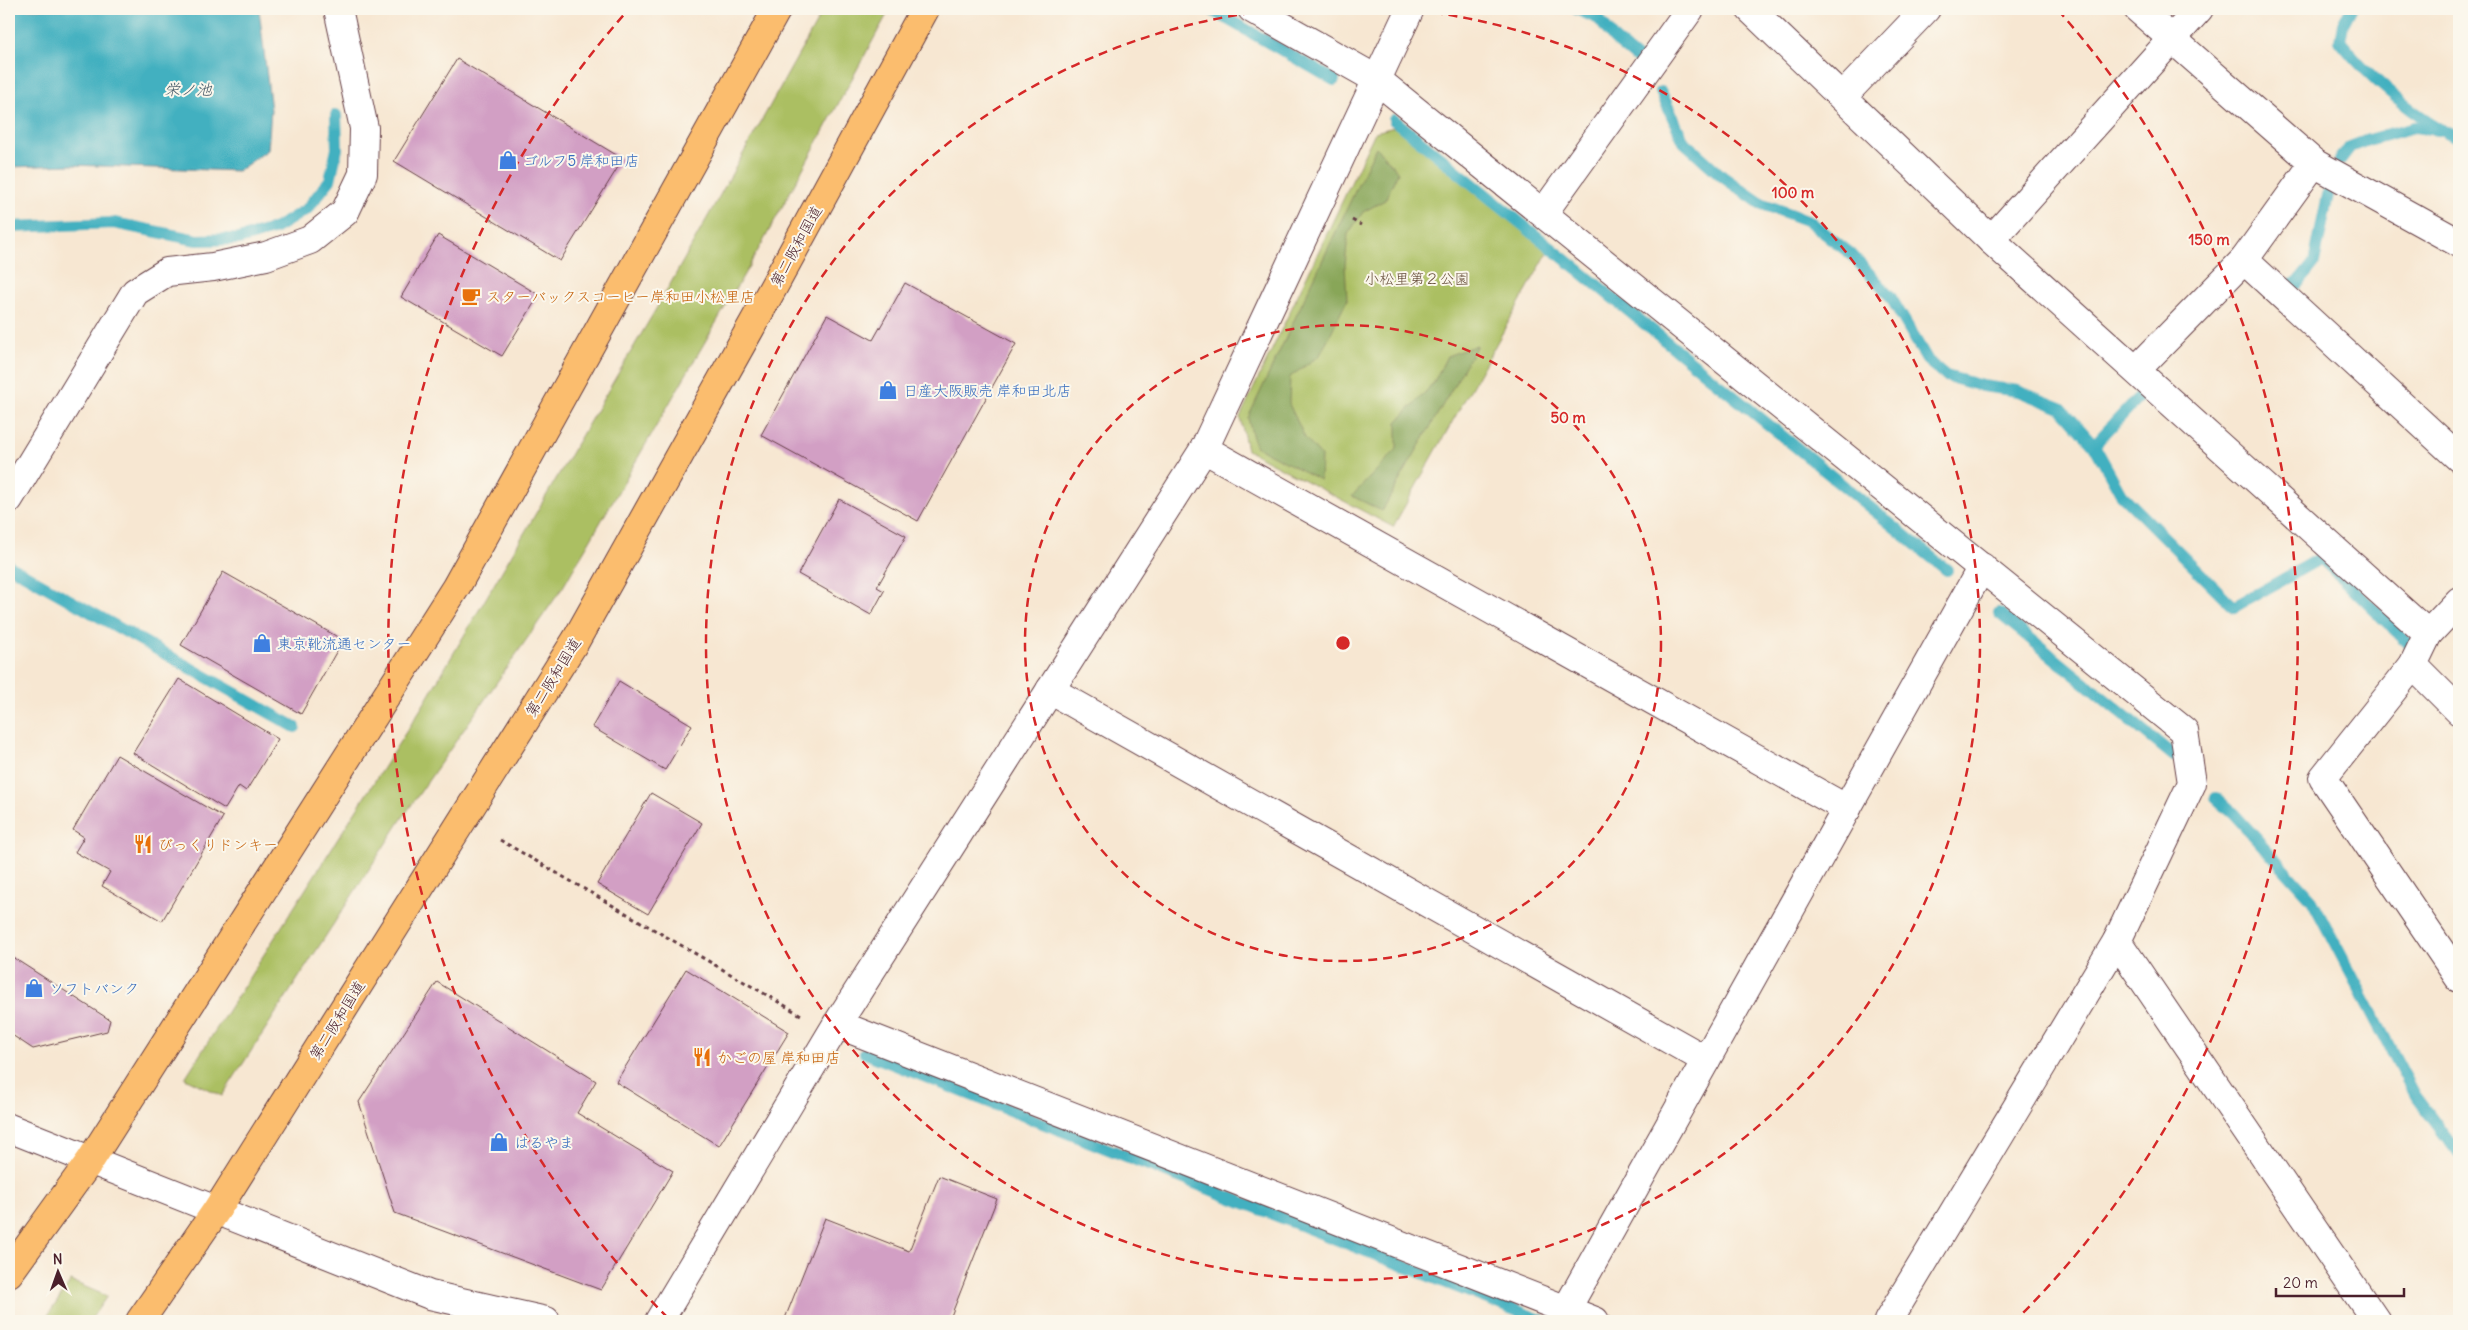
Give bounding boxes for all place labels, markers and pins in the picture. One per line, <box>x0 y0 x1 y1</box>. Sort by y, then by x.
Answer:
shop icon: ゴルフ5 岸和田店 <box>497 149 519 171</box>
place label: ゴルフ5 岸和田店 <box>523 151 640 170</box>
cafe icon: スターバックスコーヒー岸和田小松里店 <box>460 285 482 307</box>
place label: スターバックスコーヒー岸和田小松里店 <box>486 287 755 306</box>
shop icon: 日産大阪販売 岸和田北店 <box>877 379 899 401</box>
place label: 日産大阪販売 岸和田北店 <box>903 381 1072 400</box>
shop icon: 東京靴流通センター <box>251 632 273 654</box>
place label: 東京靴流通センター <box>277 634 411 653</box>
centre of rings <box>1334 634 1352 652</box>
restaurant icon: びっくりドンキー <box>132 833 154 855</box>
place label: びっくりドンキー <box>158 835 278 854</box>
shop icon: ソフトバンク <box>23 977 45 999</box>
place label: ソフトバンク <box>49 979 139 998</box>
restaurant icon: かごの屋 岸和田店 <box>691 1046 713 1068</box>
place label: かごの屋 岸和田店 <box>717 1048 841 1067</box>
shop icon: はるやま <box>488 1131 510 1153</box>
place label: はるやま <box>514 1133 574 1152</box>

